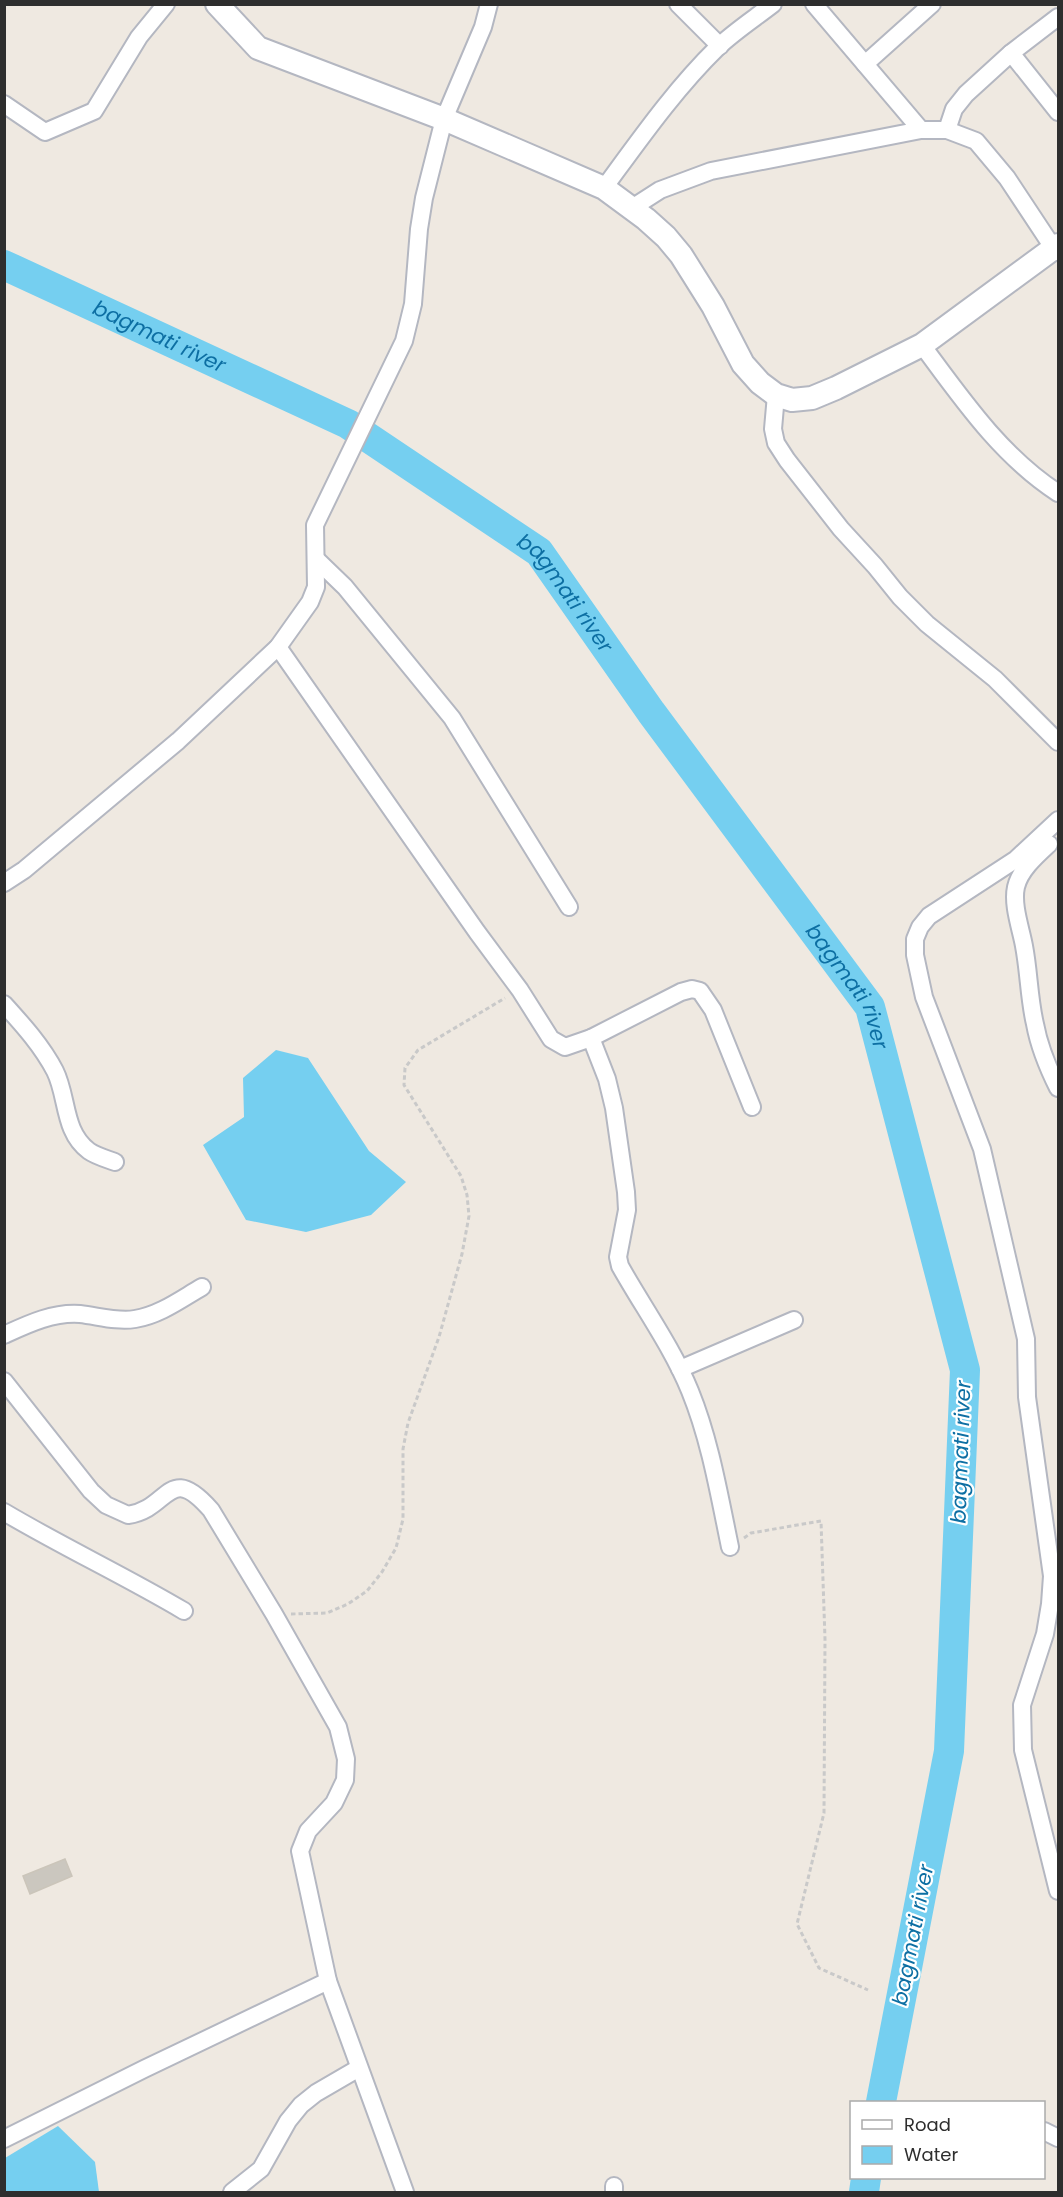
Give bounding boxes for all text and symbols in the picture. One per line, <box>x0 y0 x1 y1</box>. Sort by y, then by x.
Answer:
water label: bagmati river <box>88 293 232 380</box>
water label: bagmati river <box>512 526 621 659</box>
water label: bagmati river <box>799 918 896 1053</box>
water label: bagmati river <box>944 1379 978 1524</box>
water label: bagmati river <box>885 1861 941 2008</box>
legend <box>850 2101 1045 2179</box>
text: Road <box>904 2112 951 2137</box>
text: Water <box>904 2142 958 2167</box>

